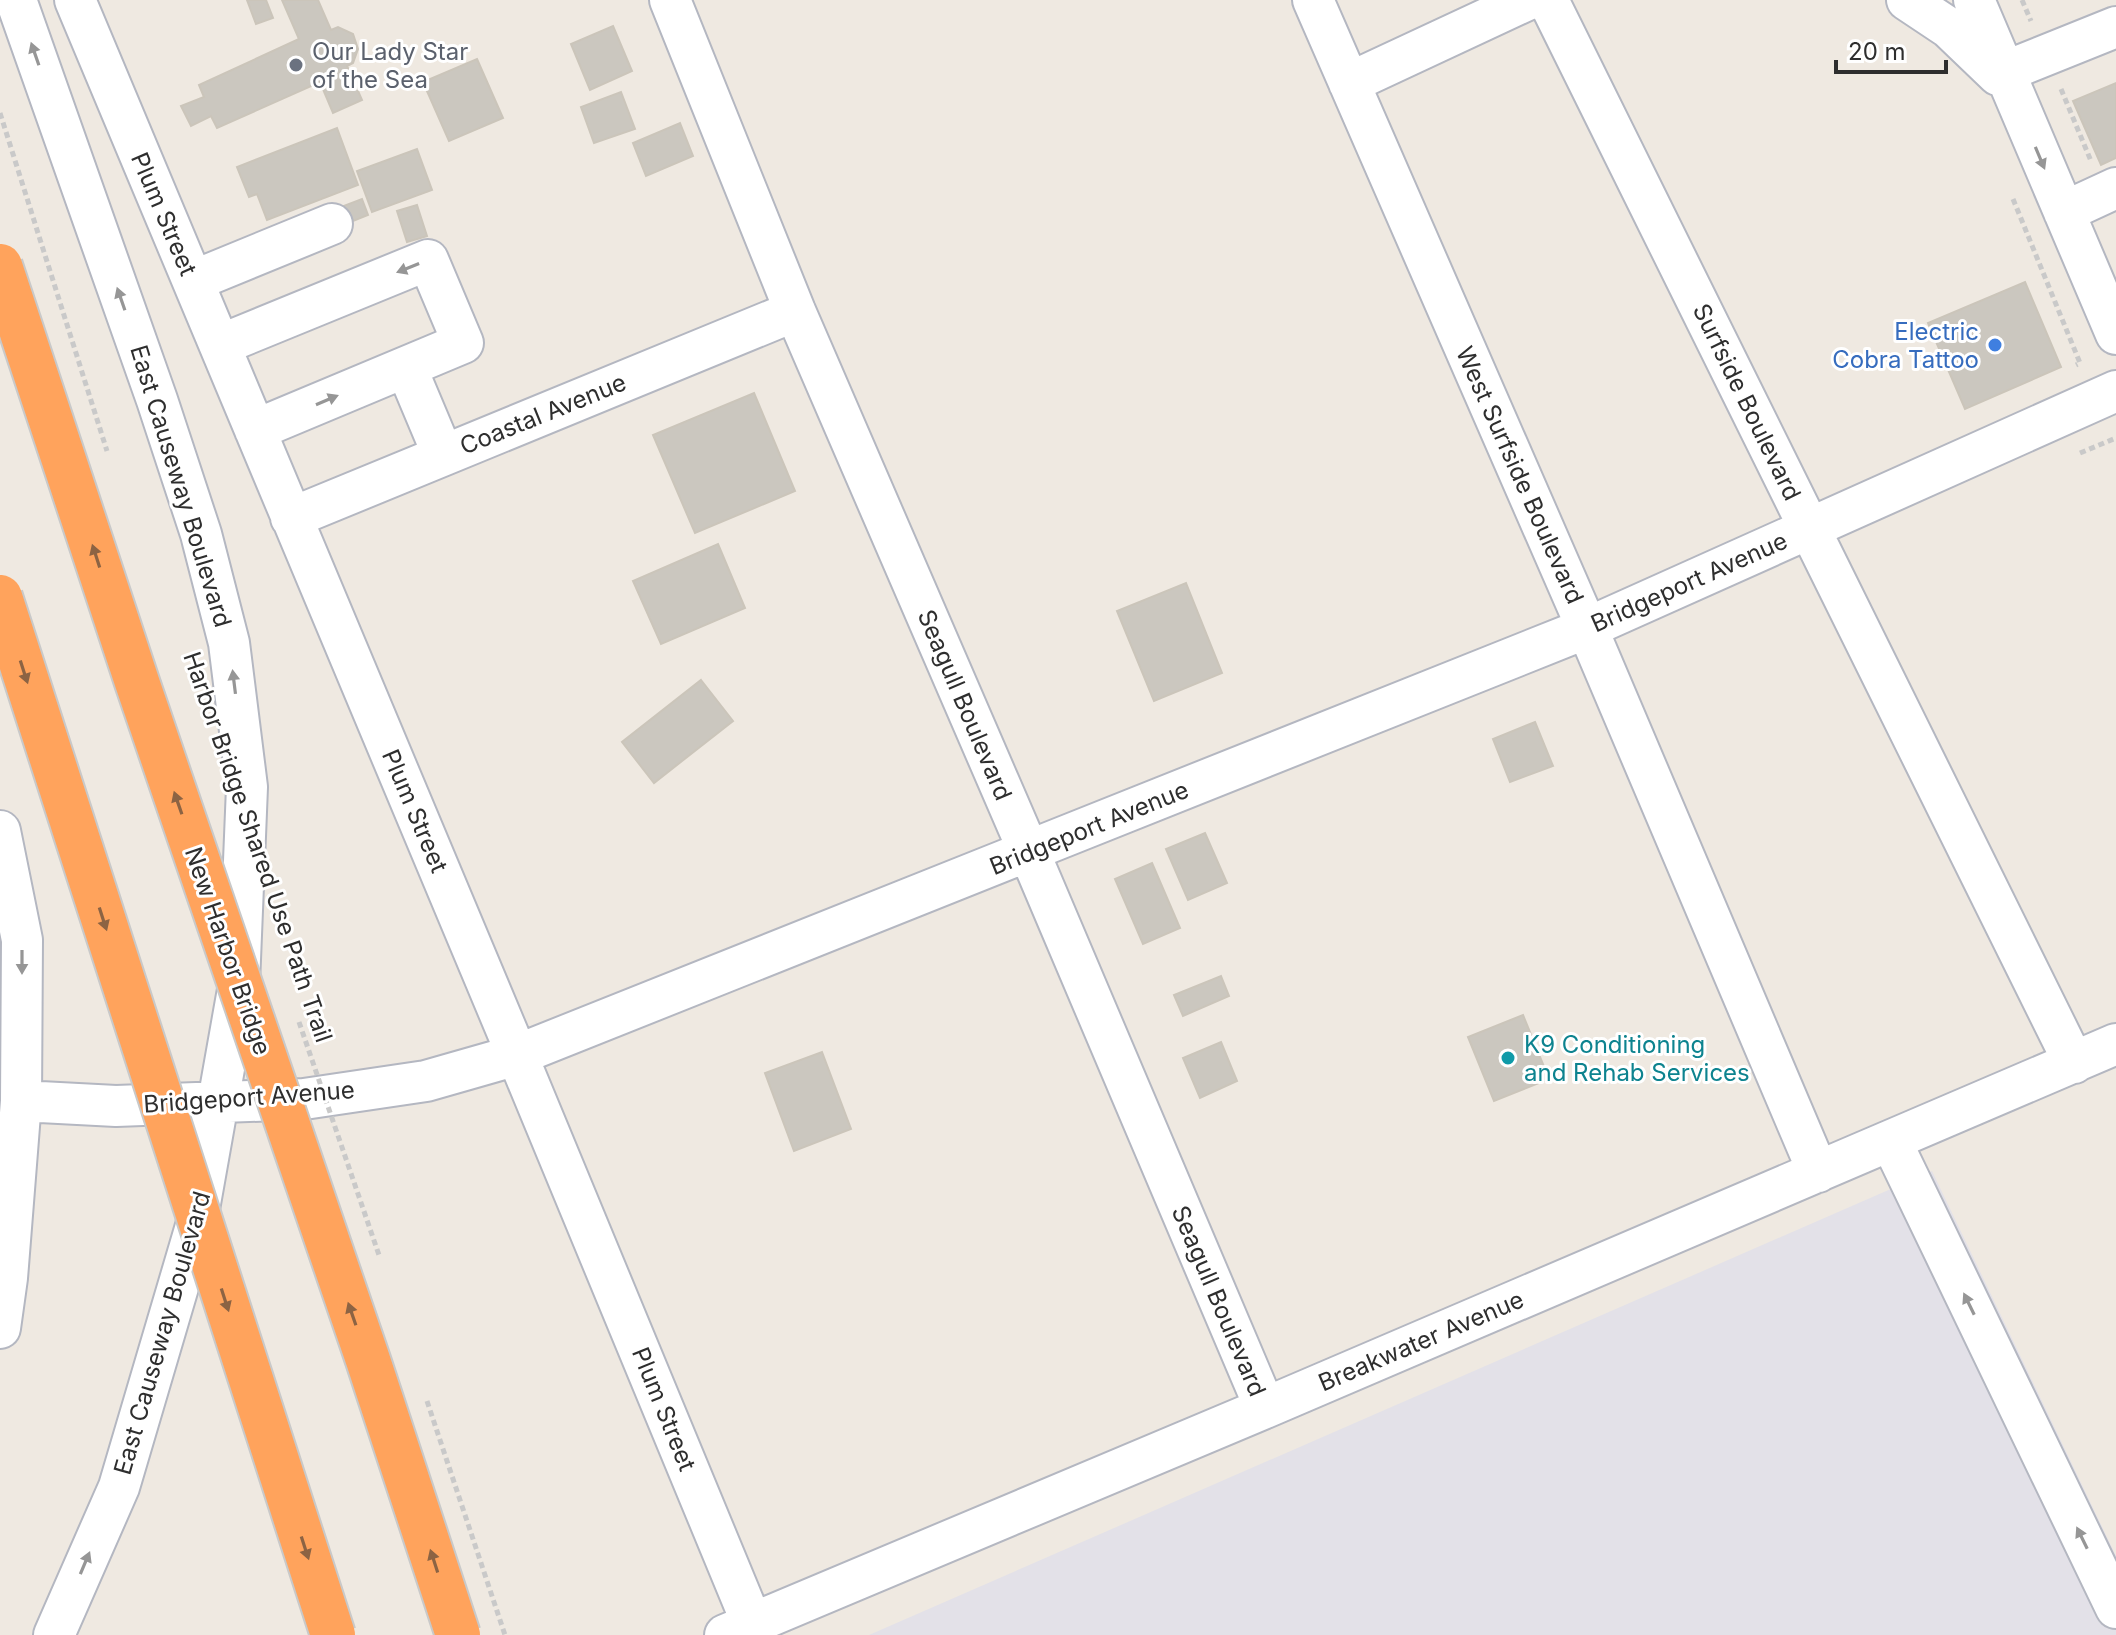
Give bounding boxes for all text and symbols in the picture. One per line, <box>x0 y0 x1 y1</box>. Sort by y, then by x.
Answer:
scale bar <box>1836 24 1946 74</box>
place label: Our Lady Star of the Sea <box>312 37 468 94</box>
text: 20 m <box>1848 37 1906 66</box>
one-way arrow <box>28 42 41 66</box>
marker: Our Lady Star of the Sea <box>287 56 305 74</box>
one-way arrow <box>2034 146 2047 170</box>
street label: Plum Street <box>125 148 203 280</box>
one-way arrow <box>396 262 420 275</box>
one-way arrow <box>115 287 127 311</box>
street label: Surfside Boulevard <box>1687 299 1807 505</box>
place label: Electric Cobra Tattoo <box>1832 317 1979 374</box>
marker: Electric Cobra Tattoo <box>1986 336 2004 354</box>
street label: East Causeway Boulevard <box>124 341 238 631</box>
street label: West Surfside Boulevard <box>1450 342 1590 608</box>
street label: Coastal Avenue <box>456 367 630 461</box>
one-way arrow <box>315 394 339 407</box>
street label: Bridgeport Avenue <box>1586 526 1792 638</box>
one-way arrow <box>89 544 101 568</box>
street label: Seagull Boulevard <box>912 605 1018 805</box>
street label: Harbor Bridge Shared Use Path Trail <box>177 648 339 1046</box>
one-way arrow <box>18 660 31 684</box>
one-way arrow <box>227 669 240 694</box>
street label: Plum Street <box>376 745 454 877</box>
street label: Bridgeport Avenue <box>985 775 1193 881</box>
one-way arrow <box>172 791 184 815</box>
street label: New Harbor Bridge <box>179 843 277 1059</box>
one-way arrow <box>97 908 110 932</box>
one-way arrow <box>16 950 28 975</box>
place label: K9 Conditioning and Rehab Services <box>1524 1030 1750 1087</box>
marker: K9 Conditioning and Rehab Services <box>1499 1049 1517 1067</box>
street label: Bridgeport Avenue <box>142 1075 356 1119</box>
street label: East Causeway Boulevard <box>108 1188 216 1478</box>
street label: Seagull Boulevard <box>1166 1201 1272 1401</box>
street label: Breakwater Avenue <box>1314 1285 1528 1397</box>
one-way arrow <box>220 1289 232 1313</box>
one-way arrow <box>1962 1292 1976 1315</box>
one-way arrow <box>346 1302 358 1326</box>
street label: Plum Street <box>626 1343 702 1475</box>
one-way arrow <box>2075 1526 2089 1549</box>
one-way arrow <box>299 1536 311 1560</box>
one-way arrow <box>427 1549 439 1573</box>
one-way arrow <box>79 1552 92 1575</box>

